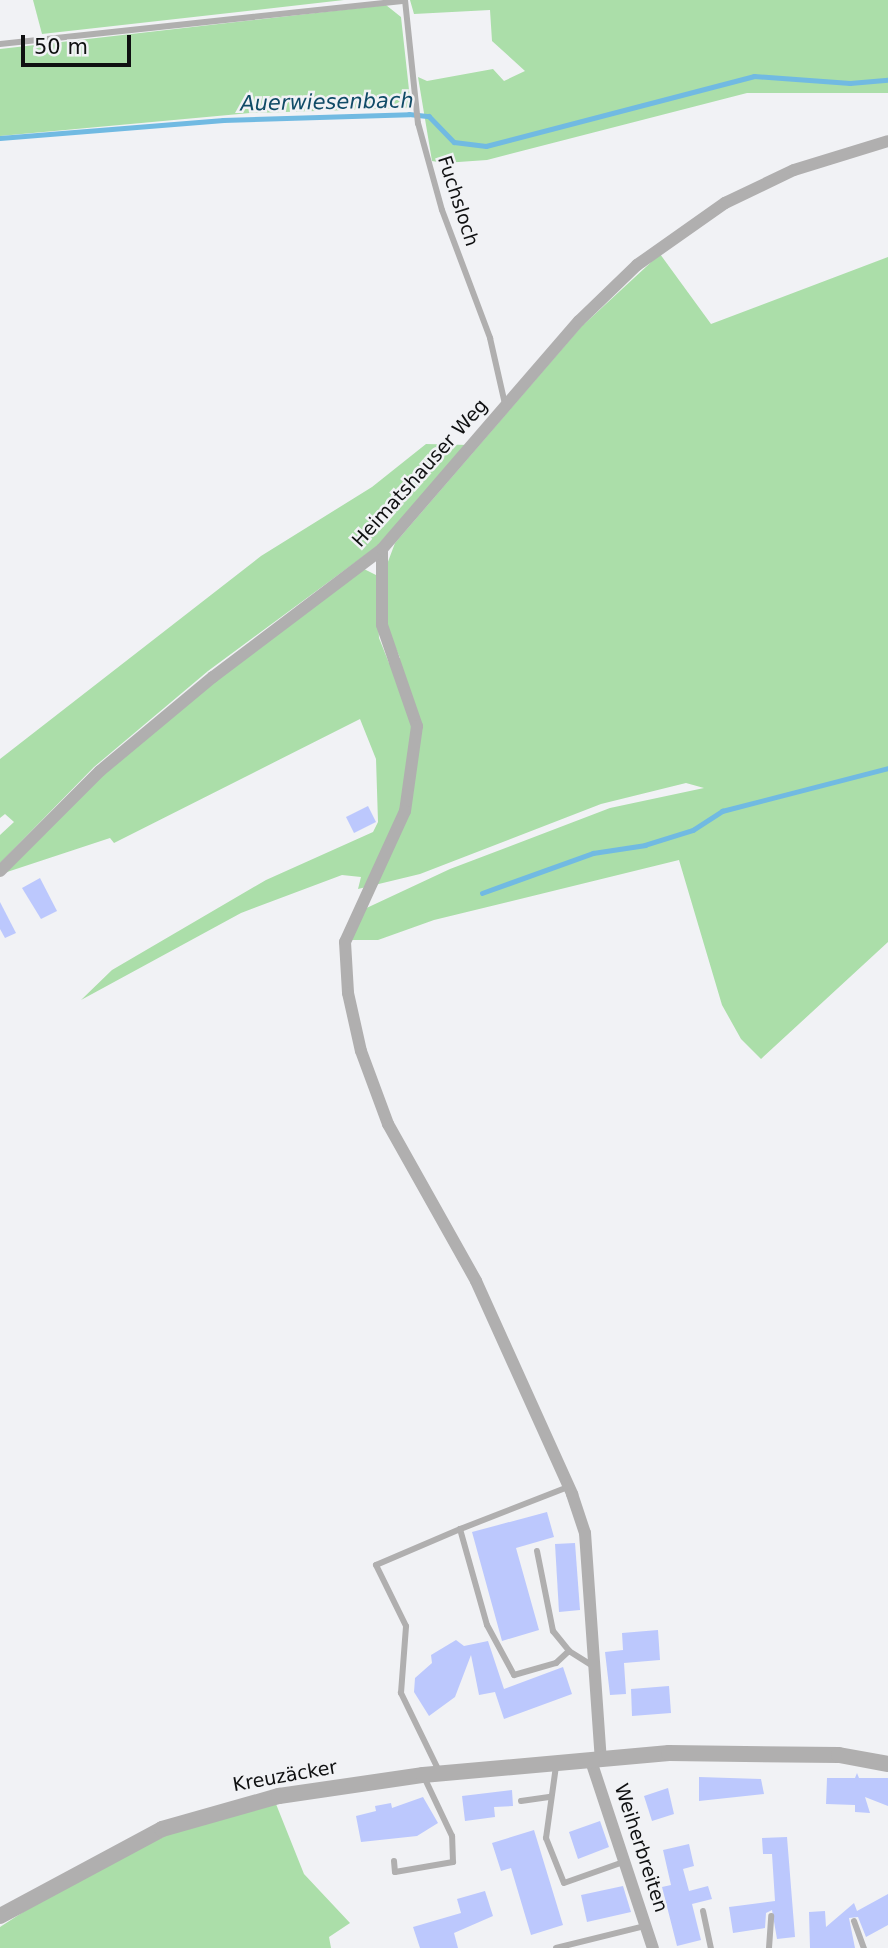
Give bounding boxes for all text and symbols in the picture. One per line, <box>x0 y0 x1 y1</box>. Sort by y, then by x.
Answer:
scale bar <box>24 21 135 65</box>
text: 50 m <box>34 35 88 59</box>
water label: Auerwiesenbach <box>240 88 414 116</box>
street label: Fuchsloch <box>433 153 483 249</box>
street label: Heimatshauser Weg <box>348 394 492 552</box>
street label: Kreuzäcker <box>231 1756 339 1796</box>
street label: Weiherbreiten <box>609 1781 673 1915</box>

